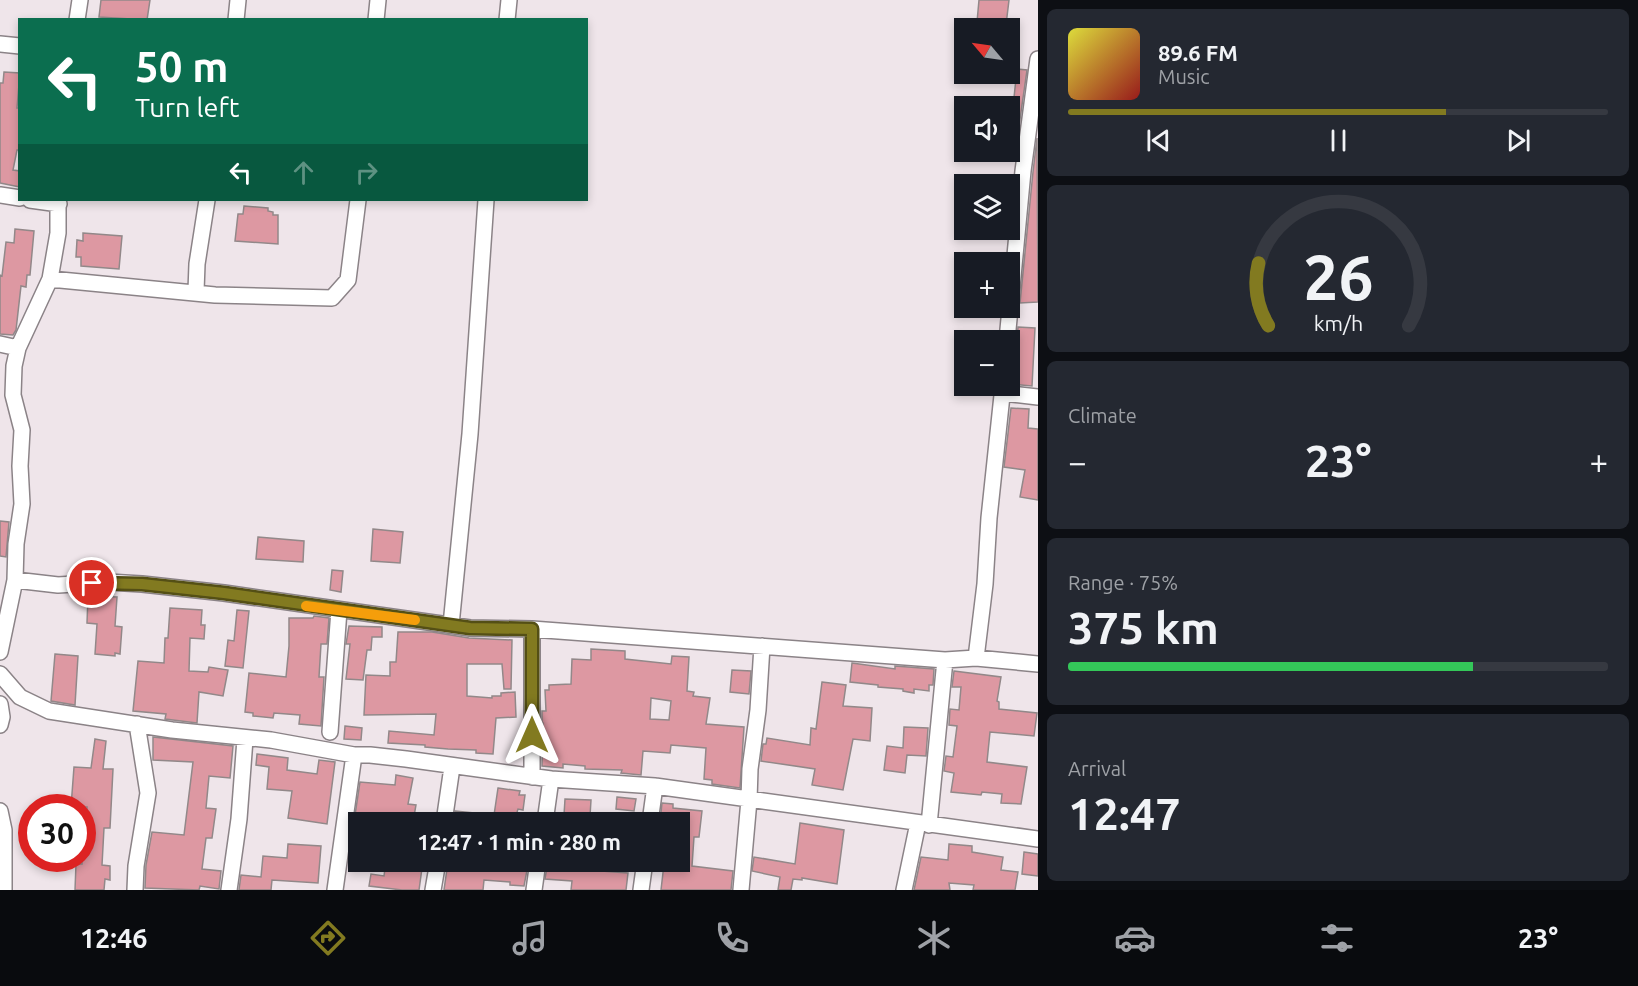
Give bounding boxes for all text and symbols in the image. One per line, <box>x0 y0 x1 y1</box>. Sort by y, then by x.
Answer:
north arrow <box>954 18 1020 84</box>
map controls <box>954 18 1020 396</box>
text: 89.6 FM <box>1158 40 1238 65</box>
icon: left <box>36 42 114 120</box>
text: 50 m <box>135 43 229 90</box>
text: Music <box>1158 65 1210 88</box>
text: Turn left <box>135 92 239 122</box>
button: sound <box>954 96 1020 162</box>
icon: previous <box>1142 124 1175 157</box>
icon: pause <box>1322 124 1355 157</box>
icon: next <box>1502 124 1535 157</box>
icon: left <box>224 156 257 189</box>
icon: ahead <box>287 156 320 189</box>
icon: right <box>350 156 383 189</box>
button: layers <box>954 174 1020 240</box>
text: 26 <box>1303 242 1373 312</box>
button: + <box>954 252 1020 318</box>
text: km/h <box>1313 311 1363 335</box>
button: − <box>954 330 1020 396</box>
text: Climate <box>1068 404 1137 427</box>
text: 23° <box>1305 435 1371 486</box>
text: − <box>1068 443 1087 480</box>
text: + <box>1589 443 1608 480</box>
pin <box>66 557 117 608</box>
icon: arrive <box>75 566 108 599</box>
text: Range · 75% <box>1068 571 1178 594</box>
text: 375 km <box>1068 602 1219 653</box>
position arrow <box>500 703 564 767</box>
text: Arrival <box>1068 757 1126 780</box>
text: 12:47 <box>1068 788 1181 839</box>
speed limit sign: 30 <box>18 794 96 872</box>
text: 12:47 · 1 min · 280 m <box>417 829 621 854</box>
icon: directions <box>307 917 349 959</box>
icon: music <box>509 917 551 959</box>
icon: phone <box>711 917 753 959</box>
icon: climate <box>913 917 955 959</box>
icon: car <box>1114 917 1156 959</box>
icon: filters <box>1316 917 1358 959</box>
text: 12:46 <box>80 923 147 953</box>
text: 23° <box>1518 923 1558 953</box>

